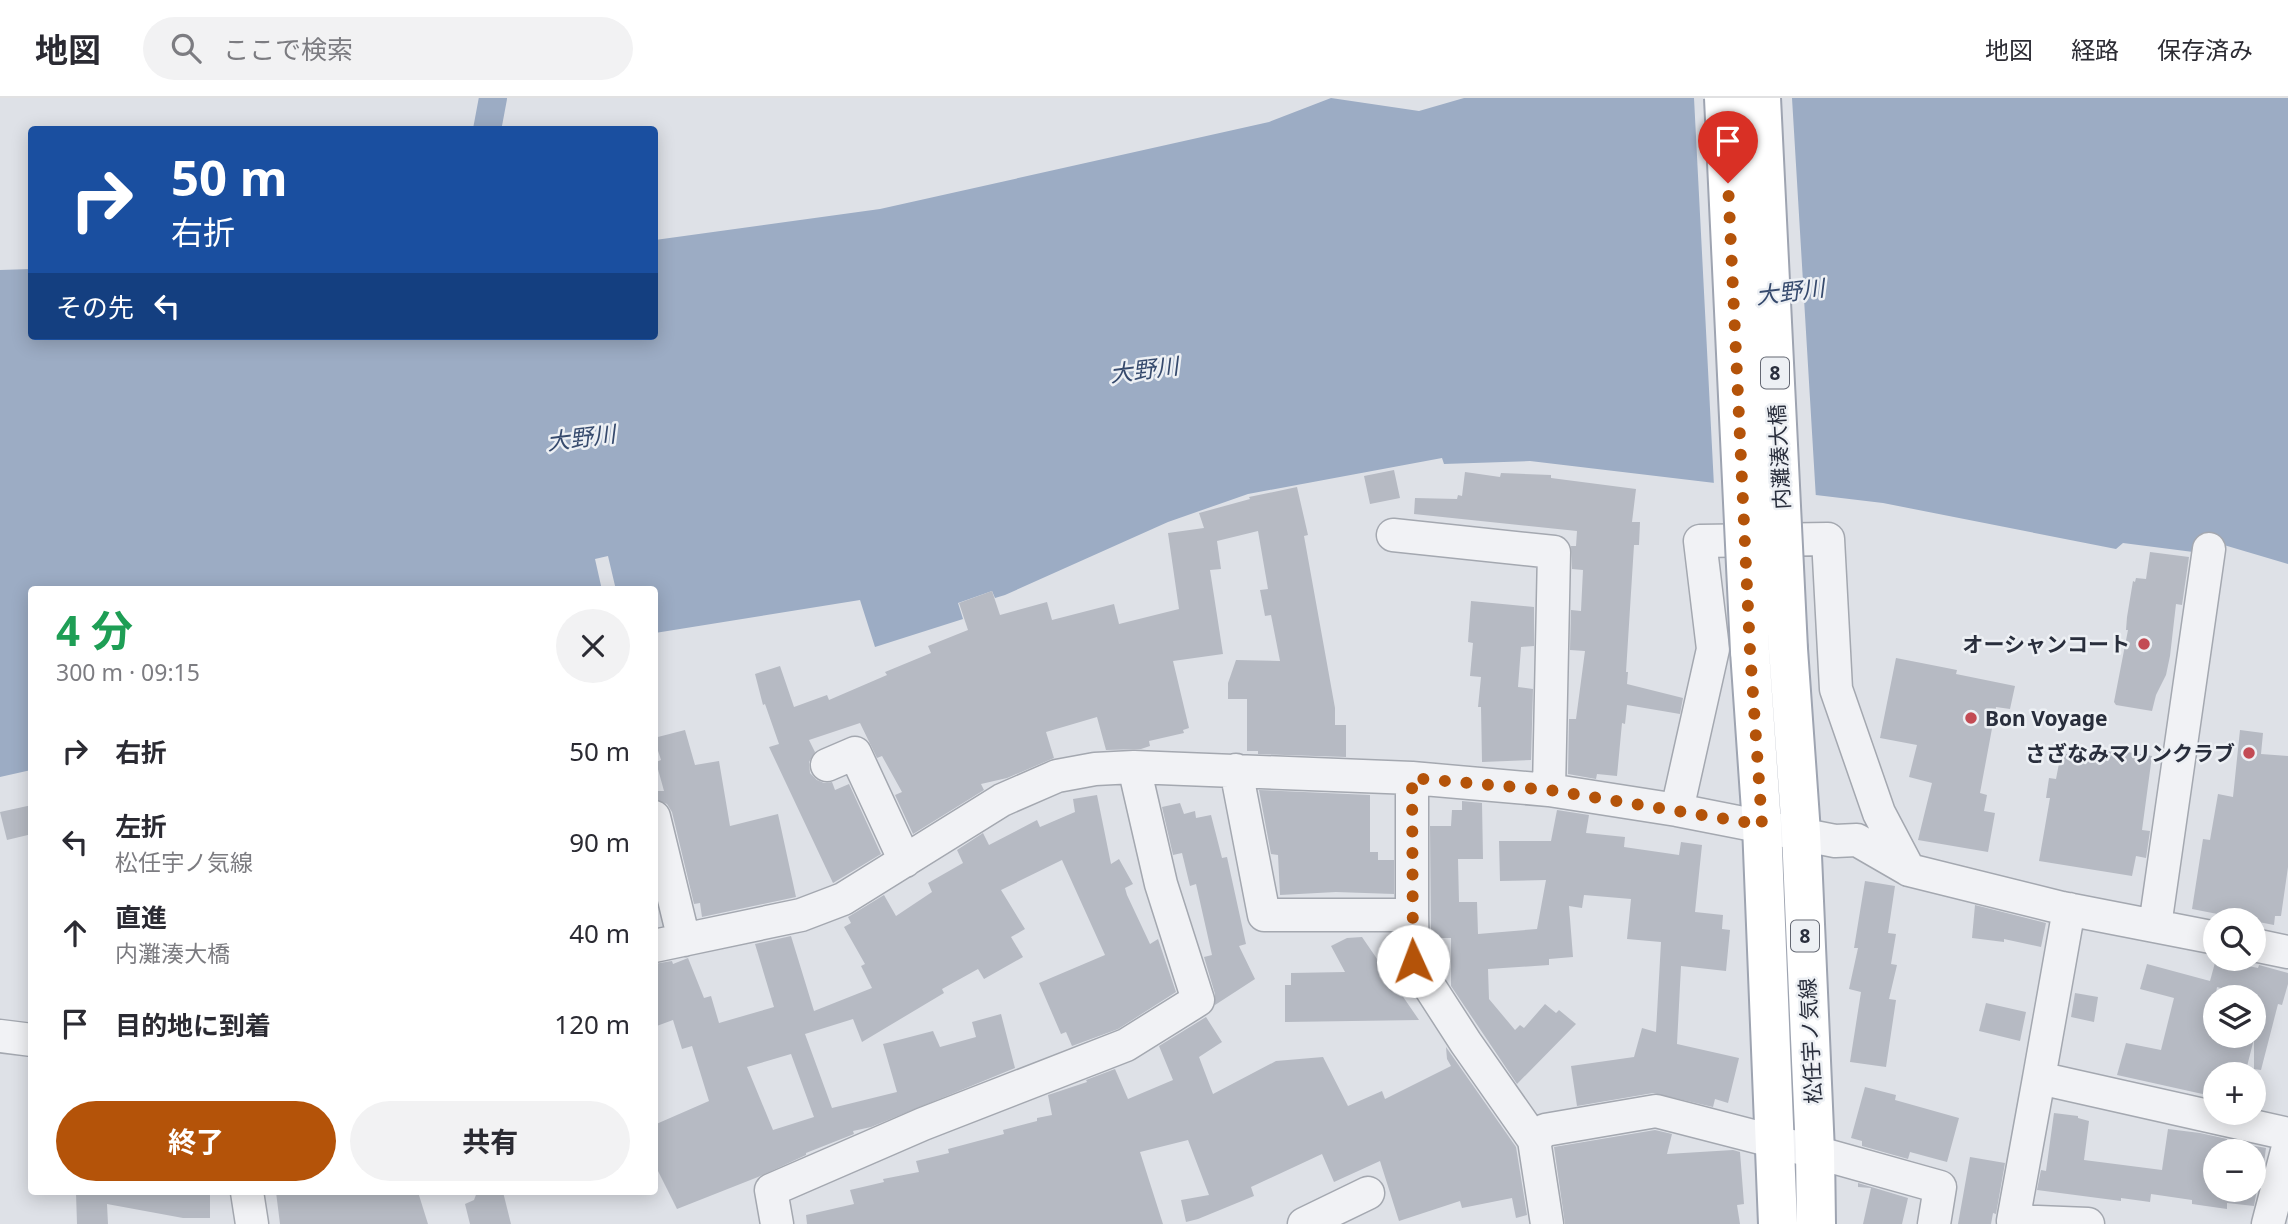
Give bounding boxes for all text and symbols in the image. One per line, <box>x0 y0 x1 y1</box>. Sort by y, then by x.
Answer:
search box <box>143 17 633 80</box>
text: 地図 <box>35 27 101 72</box>
icon: search <box>167 29 205 67</box>
text: ここで検索 <box>223 31 353 67</box>
text: 地図 <box>1985 33 2033 66</box>
text: 経路 <box>2071 33 2119 66</box>
text: 保存済み <box>2157 33 2253 66</box>
pin <box>1698 111 1758 183</box>
icon: arrive <box>1709 122 1747 160</box>
text: 50 m <box>171 144 288 210</box>
icon: right <box>56 154 147 245</box>
text: 右折 <box>171 210 235 253</box>
water label: 大野川 <box>1754 271 1829 311</box>
icon: left <box>148 287 186 325</box>
text: その先 <box>56 289 134 325</box>
water label: 大野川 <box>1108 349 1183 389</box>
road number: 8 <box>1761 358 1789 388</box>
street label: 内灘湊大橋 <box>1762 404 1796 510</box>
water label: 大野川 <box>545 417 620 457</box>
text: 4 分 <box>56 601 133 658</box>
button: close <box>556 609 630 683</box>
place label: オーシャンコート <box>1962 630 2130 658</box>
marker: オーシャンコート <box>2136 636 2152 652</box>
text: 300 m · 09:15 <box>56 656 200 688</box>
place label: Bon Voyage <box>1985 704 2108 732</box>
marker: Bon Voyage <box>1963 710 1979 726</box>
icon: right <box>56 732 94 770</box>
text: 50 m <box>569 733 630 769</box>
text: 右折 <box>115 734 167 770</box>
place label: さざなみマリンクラブ <box>2025 739 2235 767</box>
marker: さざなみマリンクラブ <box>2241 745 2257 761</box>
text: 左折 <box>115 808 167 844</box>
icon: left <box>56 823 94 861</box>
text: 90 m <box>569 824 630 860</box>
text: 松任宇ノ気線 <box>115 846 253 878</box>
text: 直進 <box>115 899 167 935</box>
map controls <box>2203 908 2266 1202</box>
button: search <box>2203 908 2266 971</box>
icon: ahead <box>56 914 94 952</box>
text: 40 m <box>569 915 630 951</box>
road number: 8 <box>1791 920 1819 951</box>
position arrow <box>1376 924 1450 998</box>
text: 内灘湊大橋 <box>115 937 230 969</box>
street label: 松任宇ノ気線 <box>1793 977 1827 1105</box>
button: layers <box>2203 985 2266 1048</box>
icon: arrive <box>56 1005 94 1043</box>
text: 120 m <box>554 1006 630 1042</box>
text: 目的地に到着 <box>115 1007 271 1043</box>
button: + <box>2203 1062 2266 1125</box>
button: 終了 <box>56 1101 336 1181</box>
button: 共有 <box>350 1101 630 1181</box>
button: − <box>2203 1139 2266 1202</box>

